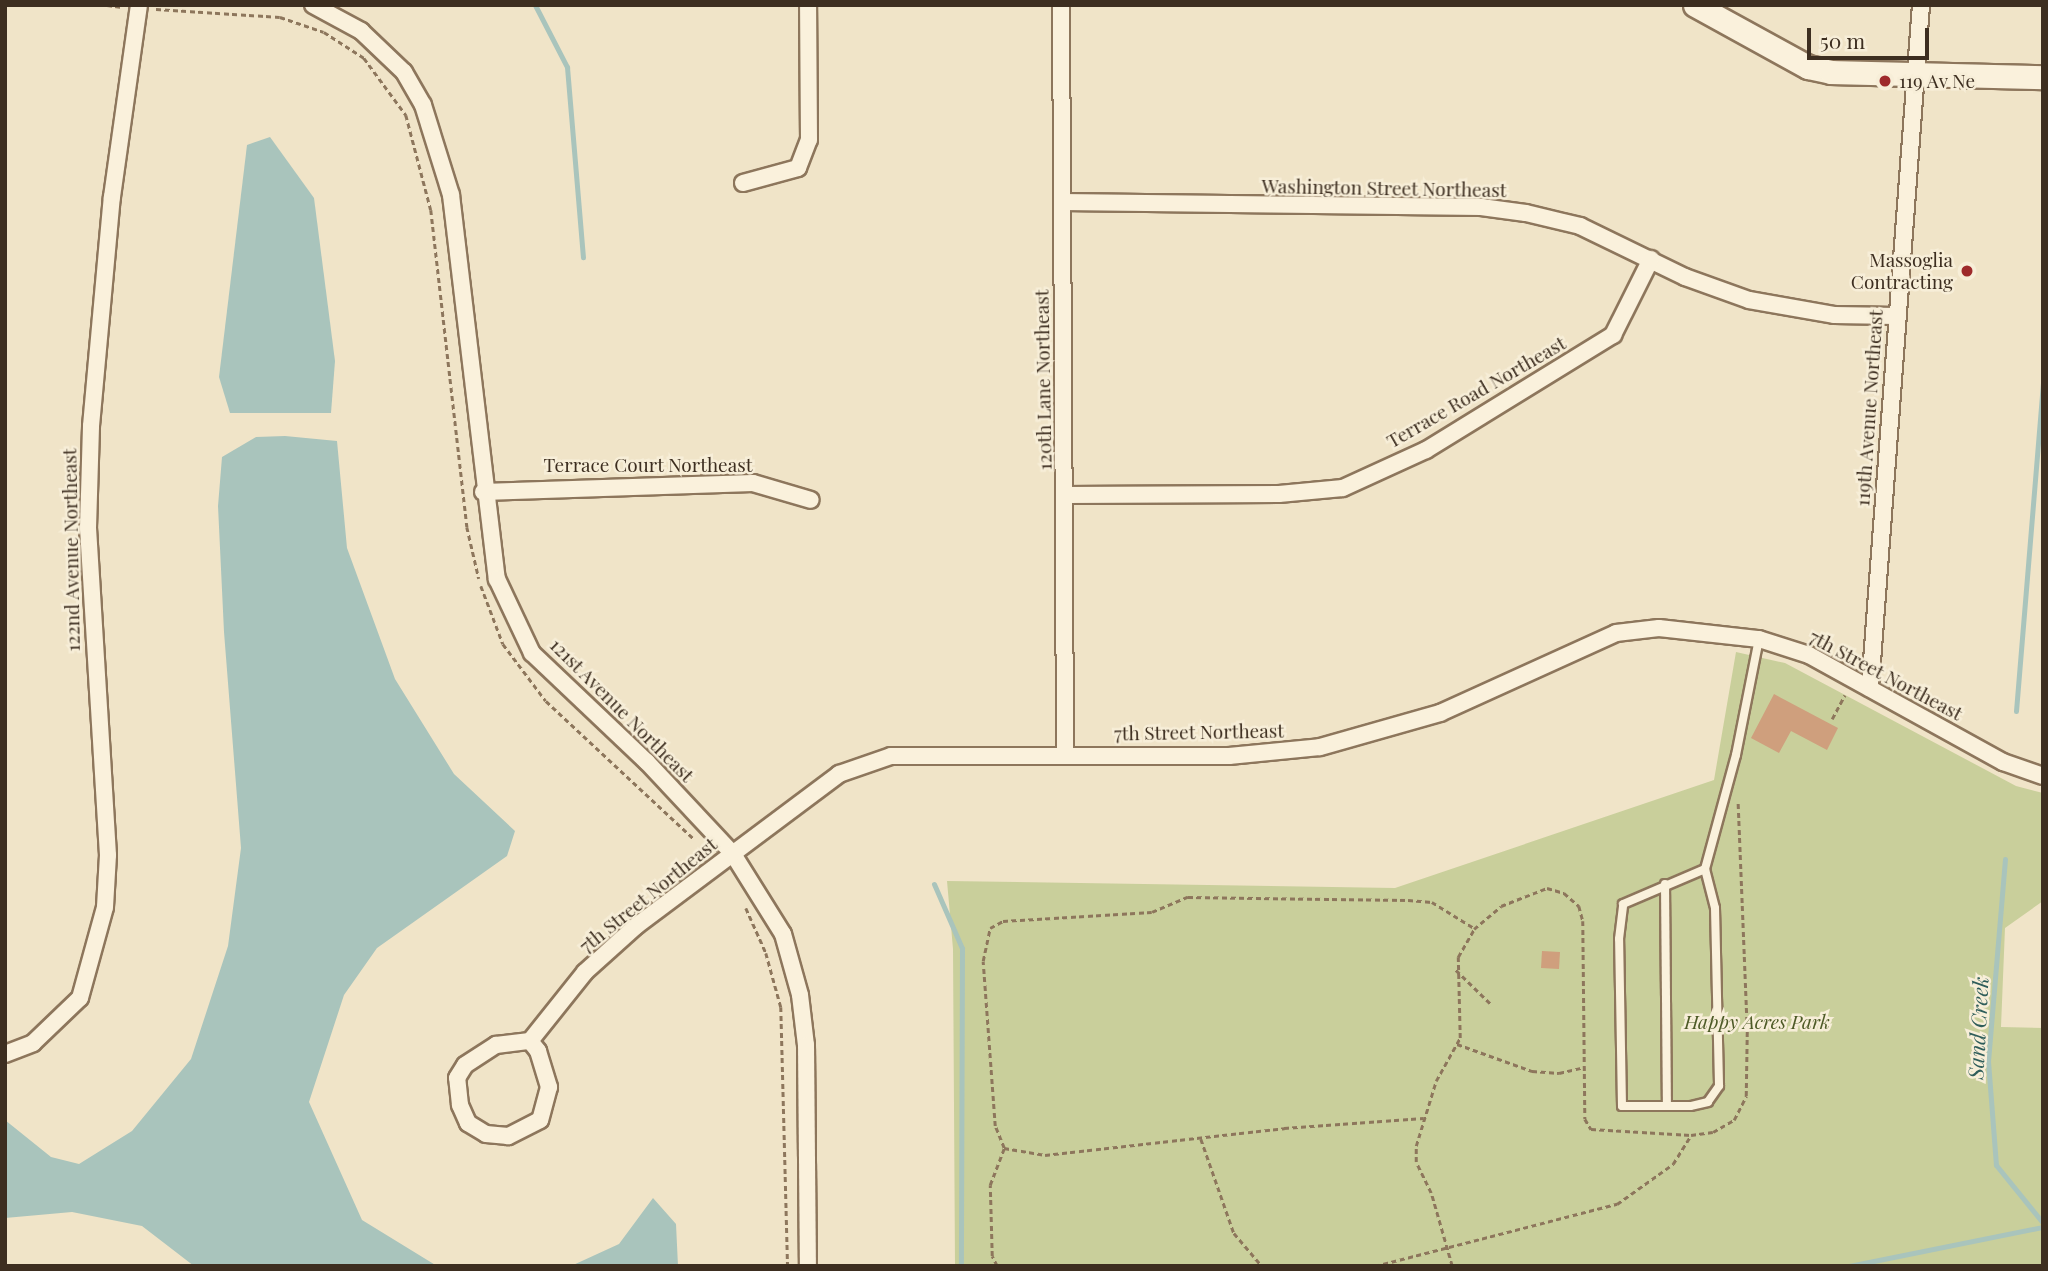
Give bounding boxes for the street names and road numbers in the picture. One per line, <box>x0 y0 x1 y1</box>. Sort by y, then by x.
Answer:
street label: Washington Street Northeast <box>1261 174 1507 202</box>
street label: 120th Lane Northeast <box>1030 290 1056 470</box>
street label: 119th Avenue Northeast <box>1851 308 1887 508</box>
street label: Terrace Road Northeast <box>1383 331 1569 453</box>
street label: 122nd Avenue Northeast <box>58 448 84 652</box>
street label: Terrace Court Northeast <box>543 454 753 476</box>
street label: 7th Street Northeast <box>1805 625 1967 725</box>
street label: 121st Avenue Northeast <box>545 633 699 787</box>
street label: 7th Street Northeast <box>1114 719 1284 745</box>
street label: 7th Street Northeast <box>575 833 721 957</box>

